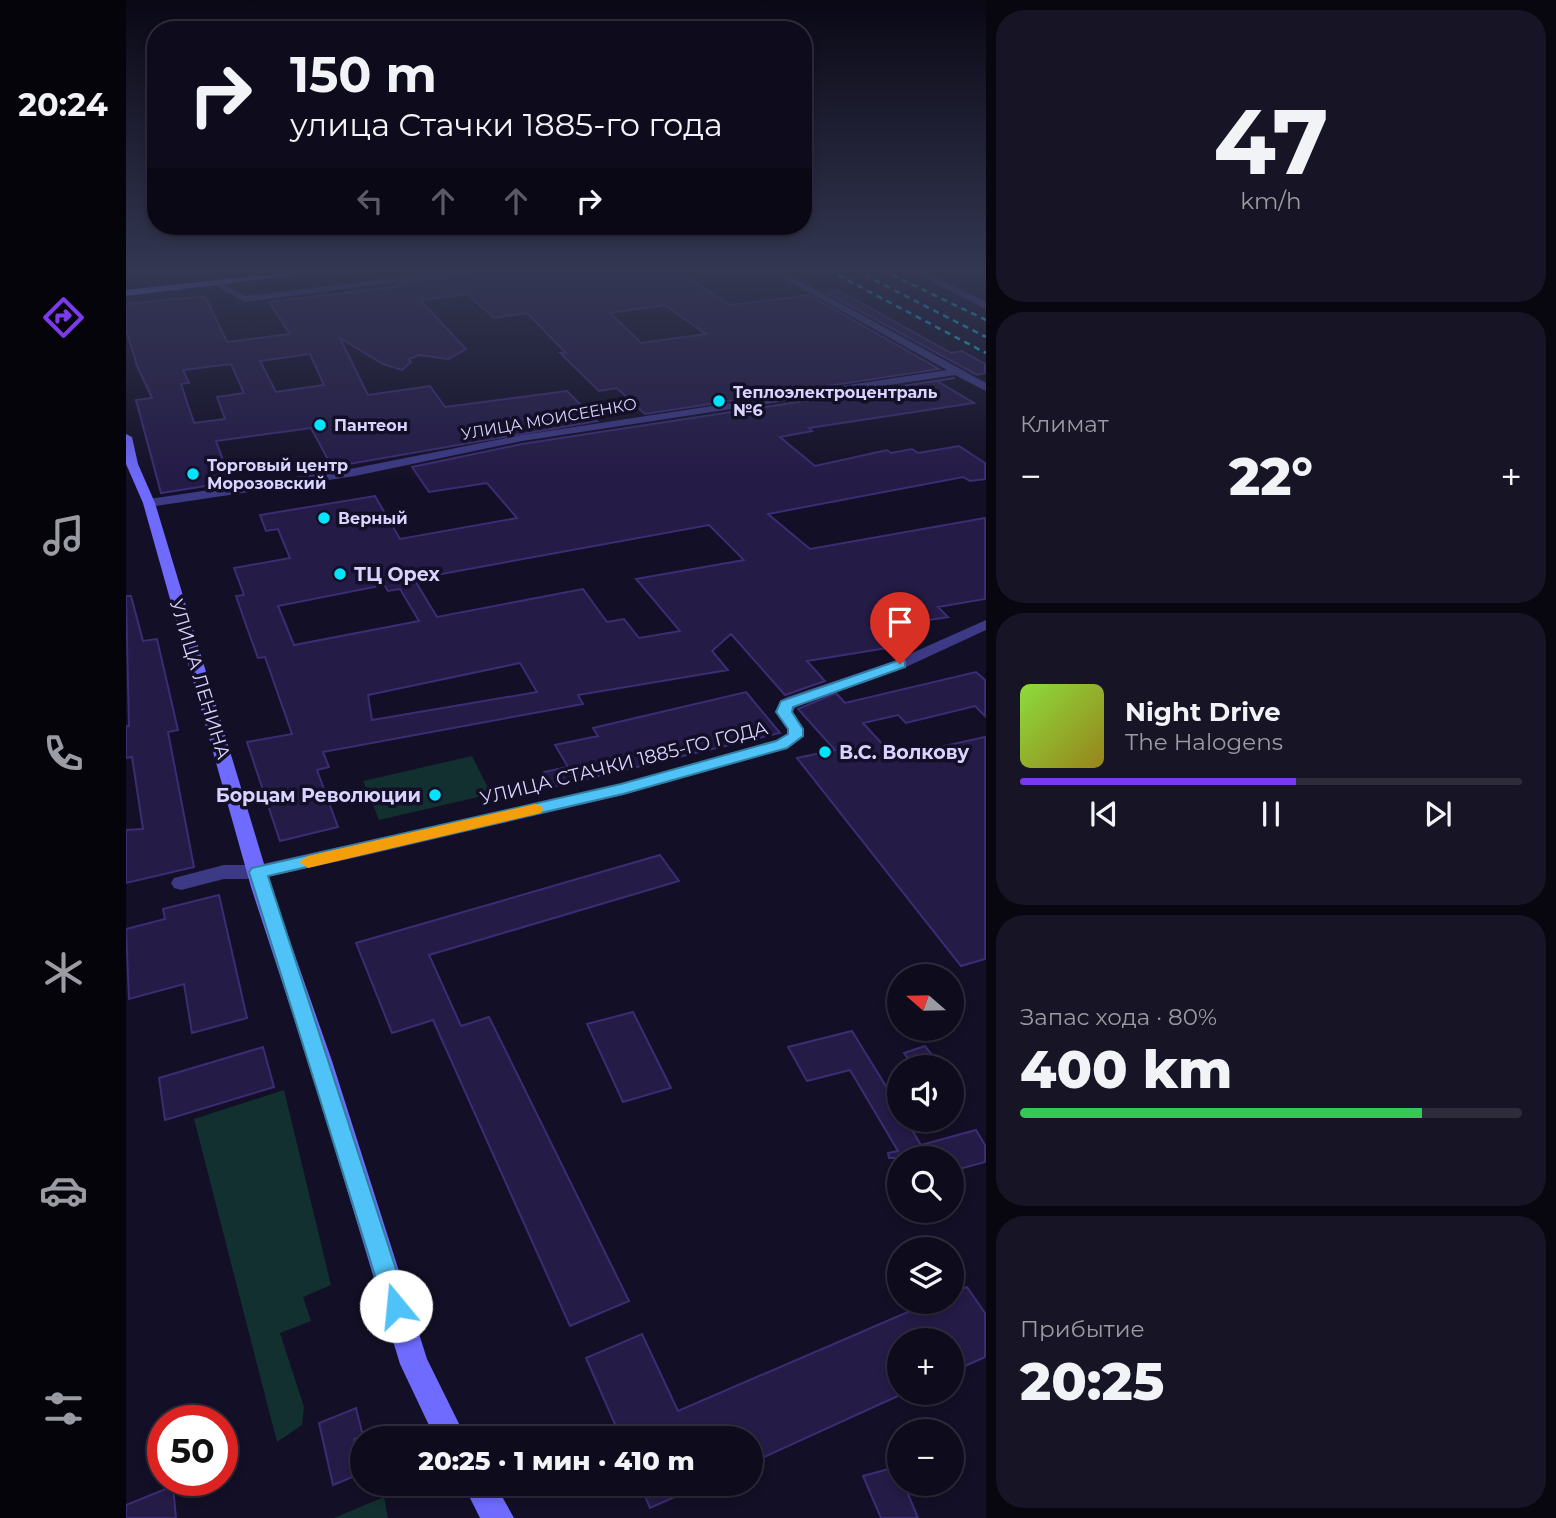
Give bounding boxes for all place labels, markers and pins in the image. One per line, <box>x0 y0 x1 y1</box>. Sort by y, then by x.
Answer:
place label: Теплоэлектроцентраль №6 <box>733 383 938 420</box>
marker: Теплоэлектроцентраль №6 <box>711 393 727 409</box>
place label: Пантеон <box>334 416 408 435</box>
marker: Пантеон <box>312 417 328 433</box>
place label: Торговый центр Морозовский <box>207 456 348 493</box>
marker: Торговый центр Морозовский <box>185 466 201 482</box>
place label: Верный <box>338 509 408 528</box>
marker: Верный <box>316 510 332 526</box>
place label: ТЦ Орех <box>354 563 441 586</box>
marker: ТЦ Орех <box>332 566 348 582</box>
pin <box>870 592 930 664</box>
place label: В.С. Волкову <box>839 741 969 764</box>
marker: В.С. Волкову <box>817 744 833 760</box>
place label: Борцам Революции <box>216 784 421 807</box>
marker: Борцам Революции <box>427 787 443 803</box>

